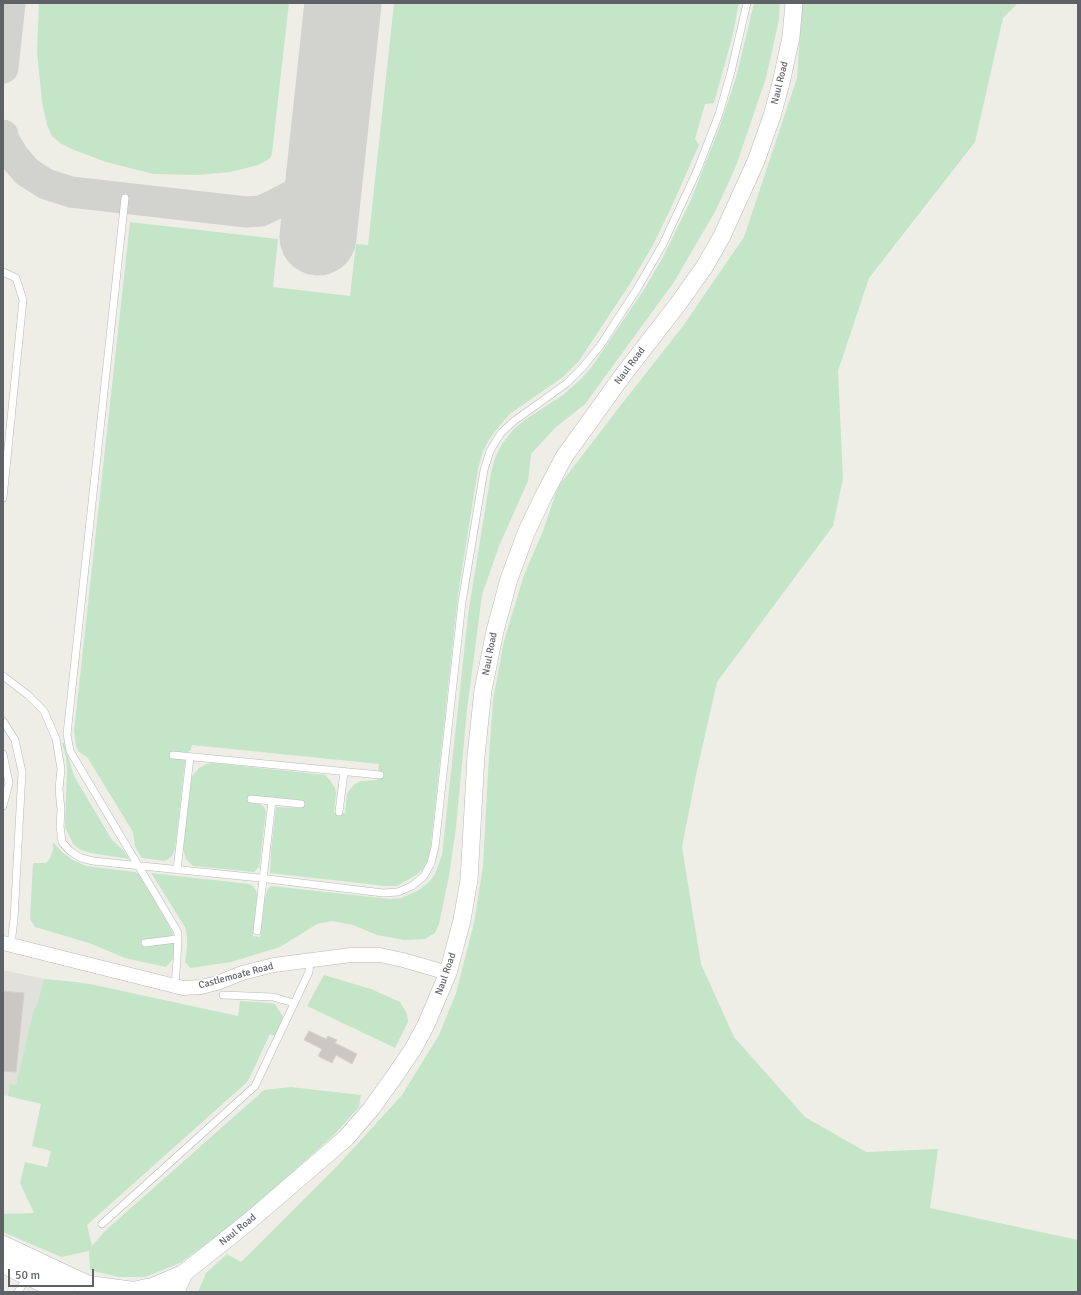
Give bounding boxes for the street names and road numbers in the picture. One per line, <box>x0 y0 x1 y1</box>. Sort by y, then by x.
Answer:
street label: Naul Road <box>769 60 791 106</box>
street label: Naul Road <box>612 345 648 387</box>
street label: Naul Road <box>480 631 500 677</box>
street label: Naul Road <box>433 951 459 997</box>
street label: Castlemoate Road <box>197 960 275 992</box>
street label: Naul Road <box>217 1212 259 1248</box>

